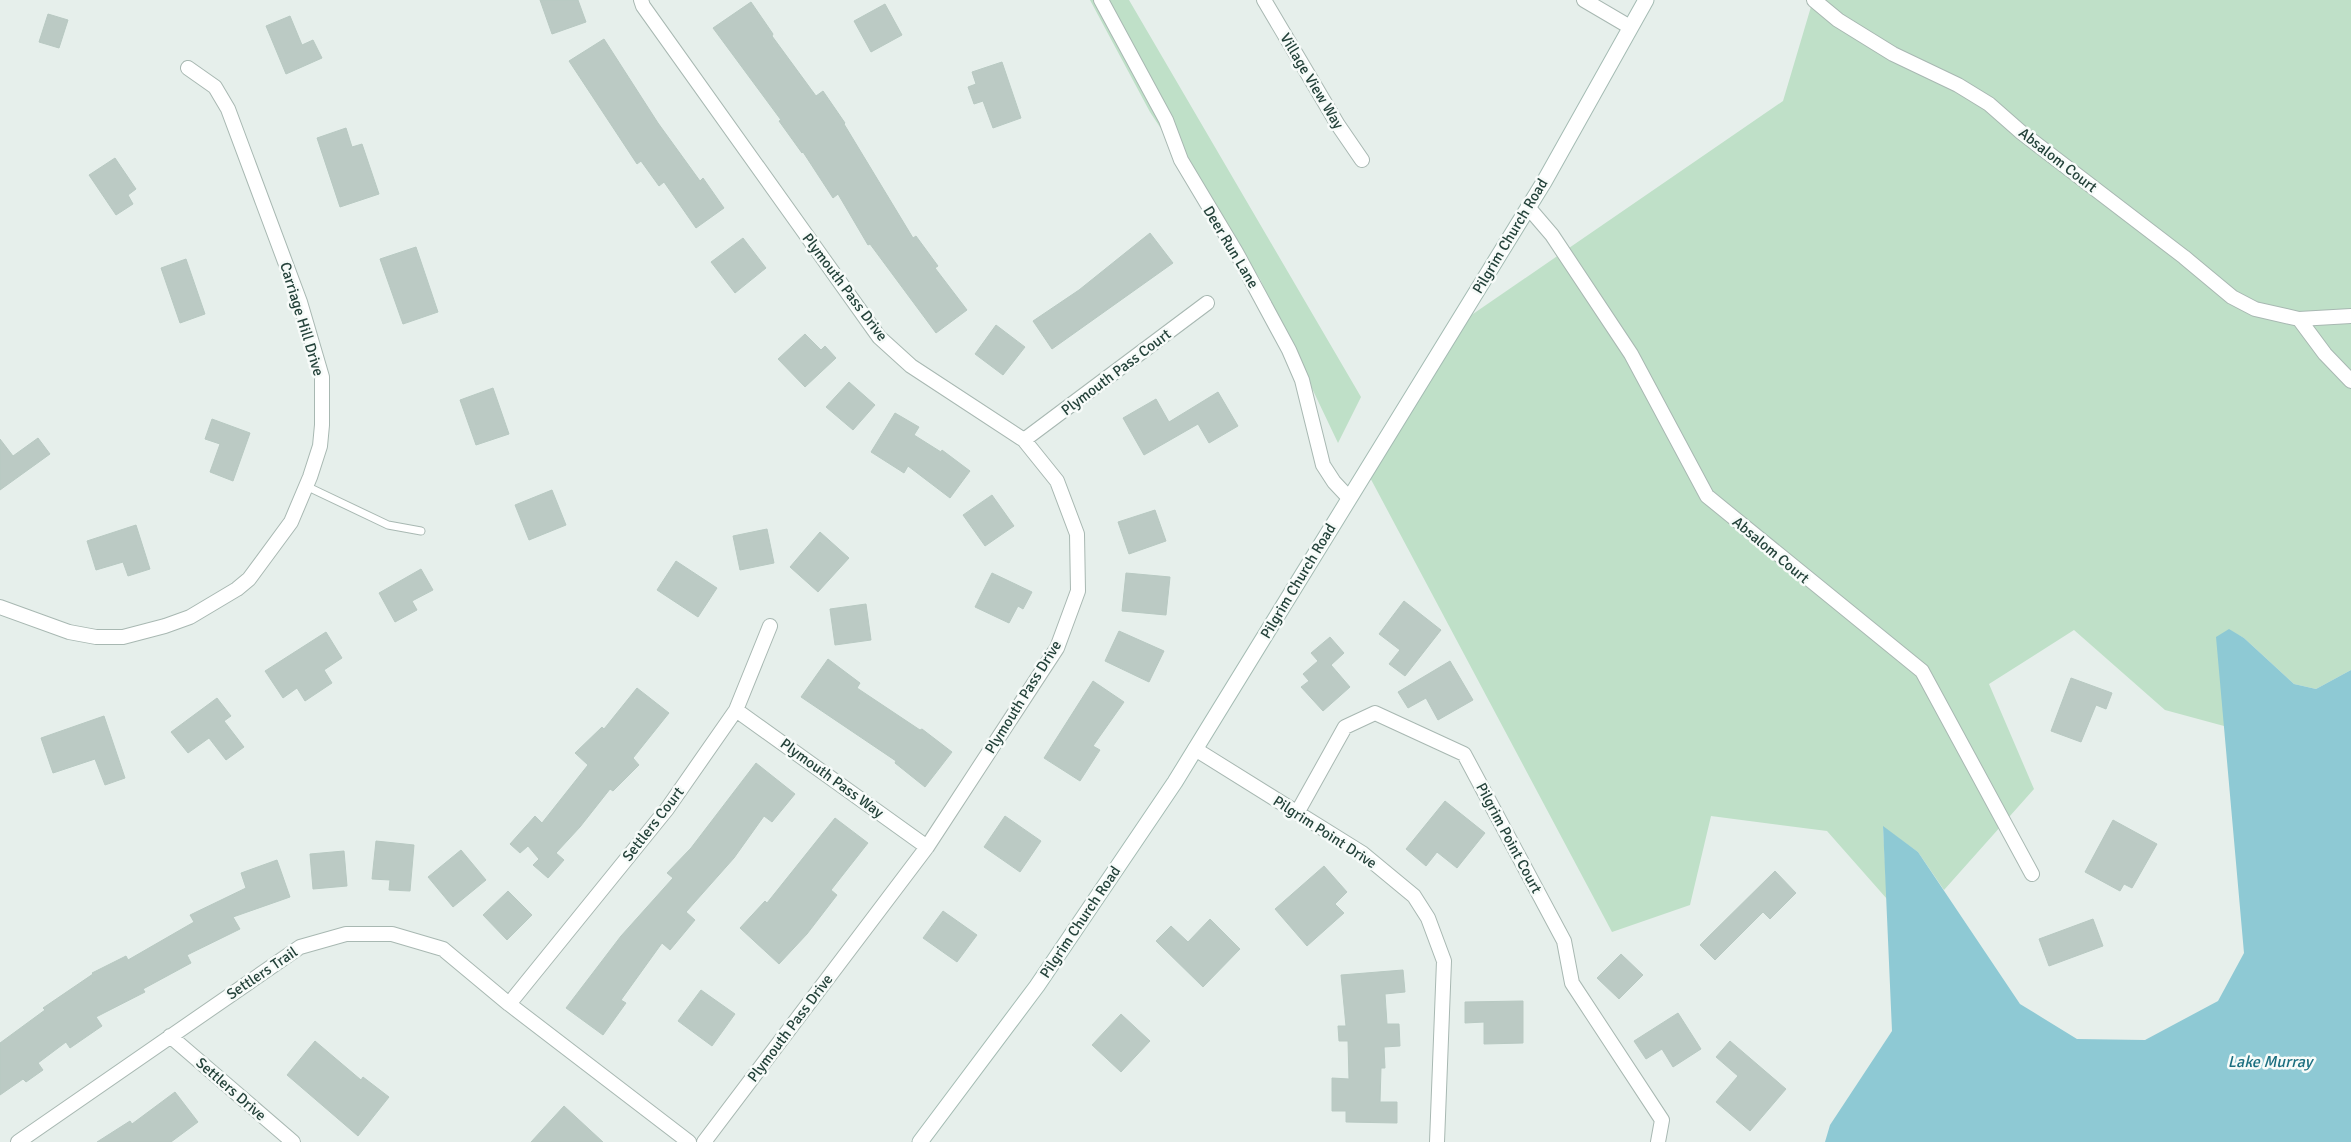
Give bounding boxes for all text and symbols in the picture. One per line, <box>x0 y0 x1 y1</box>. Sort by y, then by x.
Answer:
street label: Village View Way <box>1276 30 1348 132</box>
street label: Absalom Court <box>2015 124 2101 196</box>
street label: Pilgrim Church Road <box>1468 175 1552 297</box>
street label: Deer Run Lane <box>1199 203 1263 291</box>
street label: Plymouth Pass Drive <box>799 230 891 344</box>
street label: Carriage Hill Drive <box>276 260 328 378</box>
street label: Plymouth Pass Court <box>1058 325 1174 419</box>
street label: Absalom Court <box>1729 513 1813 587</box>
street label: Pilgrim Church Road <box>1256 520 1340 642</box>
street label: Plymouth Pass Drive <box>981 637 1065 757</box>
street label: Plymouth Pass Way <box>777 734 887 822</box>
street label: Pilgrim Point Court <box>1472 780 1546 896</box>
street label: Settlers Court <box>618 783 688 865</box>
street label: Pilgrim Point Drive <box>1270 792 1380 872</box>
street label: Pilgrim Church Road <box>1036 863 1124 981</box>
street label: Settlers Trail <box>223 943 301 1003</box>
street label: Plymouth Pass Drive <box>744 971 836 1085</box>
water label: Lake Murray <box>2228 1052 2315 1072</box>
street label: Settlers Drive <box>192 1054 270 1124</box>

